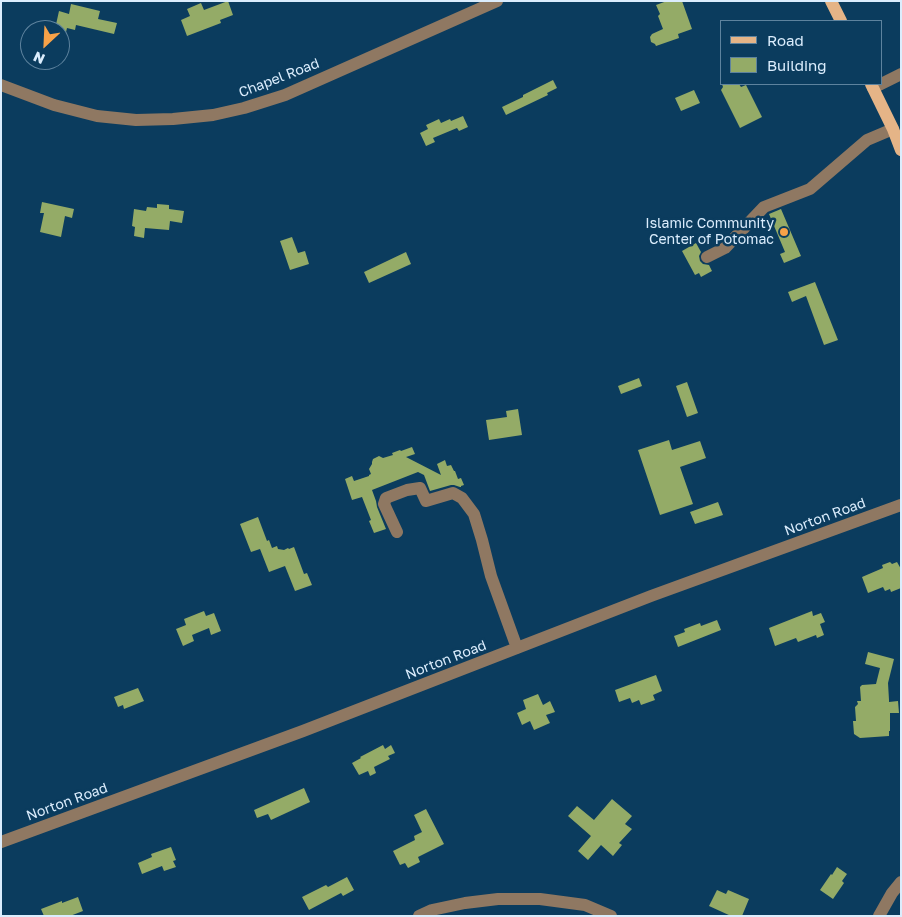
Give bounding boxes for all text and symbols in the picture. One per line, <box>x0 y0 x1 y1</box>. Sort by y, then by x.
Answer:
north arrow <box>20 20 70 70</box>
legend <box>720 20 882 85</box>
text: Road <box>767 31 804 49</box>
text: N <box>30 48 47 68</box>
street label: Chapel Road <box>236 55 322 101</box>
text: Building <box>767 56 827 74</box>
place label: Islamic Community Center of Potomac <box>645 216 774 248</box>
marker: Islamic Community Center of Potomac <box>778 226 790 238</box>
street label: Norton Road <box>782 495 868 539</box>
street label: Norton Road <box>403 637 489 683</box>
street label: Norton Road <box>24 780 110 824</box>

